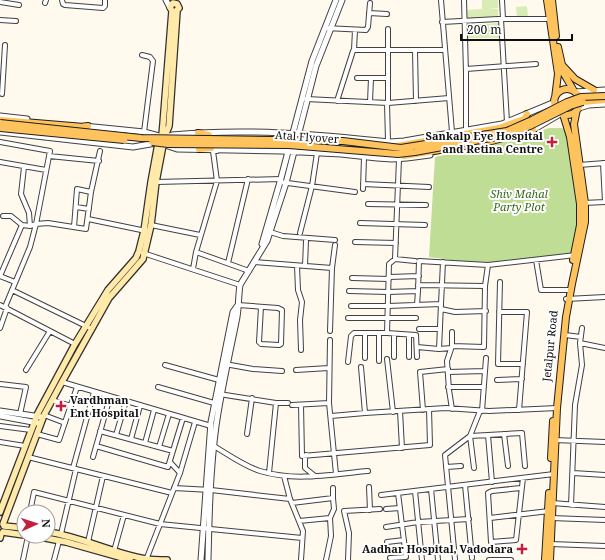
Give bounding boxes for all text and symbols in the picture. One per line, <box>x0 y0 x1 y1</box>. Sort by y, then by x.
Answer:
scale bar <box>461 16 572 42</box>
text: 200 m <box>467 21 502 38</box>
street label: Atal Flyover <box>275 127 340 146</box>
place label: Sankalp Eye Hospital and Retina Centre <box>426 128 543 156</box>
marker: Sankalp Eye Hospital and Retina Centre <box>546 136 558 148</box>
park label: Shiv Mahal Party Plot <box>490 186 548 214</box>
street label: Jetalpur Road <box>538 309 561 383</box>
place label: Vardhman Ent Hospital <box>70 392 139 420</box>
marker: Vardhman Ent Hospital <box>55 400 67 412</box>
north arrow <box>16 504 56 544</box>
text: N <box>39 519 54 529</box>
place label: Aadhar Hospital, Vadodara <box>362 541 513 556</box>
marker: Aadhar Hospital, Vadodara <box>516 543 528 555</box>

